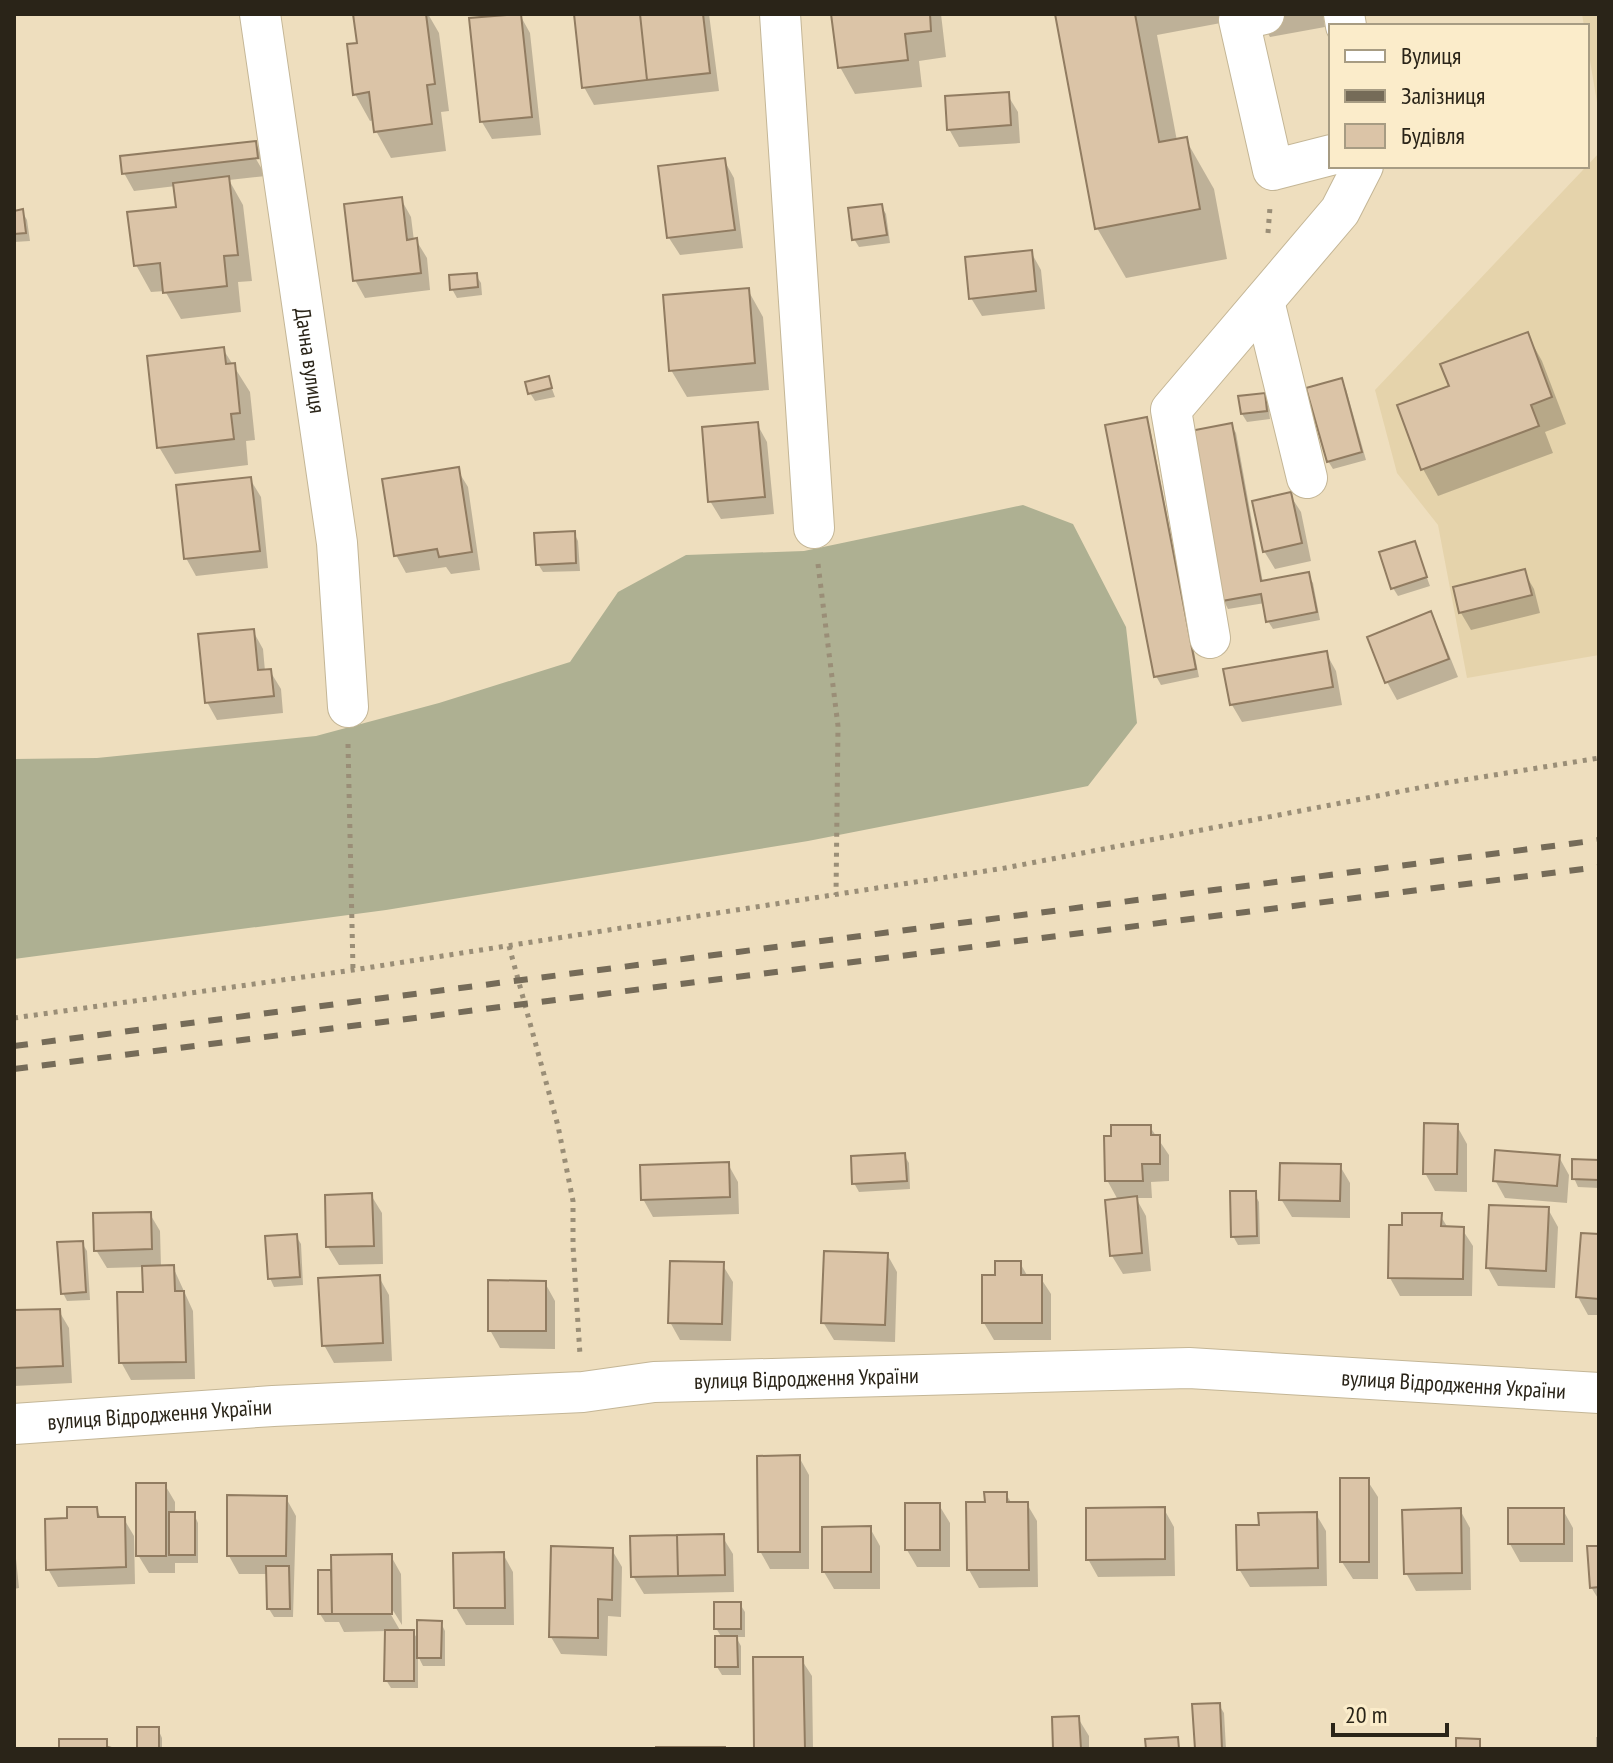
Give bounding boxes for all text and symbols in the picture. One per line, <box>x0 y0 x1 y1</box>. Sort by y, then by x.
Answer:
legend <box>1329 24 1589 168</box>
text: Вулиця <box>1401 40 1461 71</box>
text: Залізниця <box>1401 80 1485 111</box>
text: Будівля <box>1401 120 1465 151</box>
street label: Дачна вулиця <box>289 306 332 415</box>
street label: вулиця Відродження України <box>694 1361 919 1395</box>
street label: вулиця Відродження України <box>1341 1363 1567 1405</box>
street label: вулиця Відродження України <box>47 1392 273 1436</box>
scale bar <box>1333 1687 1447 1737</box>
text: 20 m <box>1345 1699 1387 1730</box>

